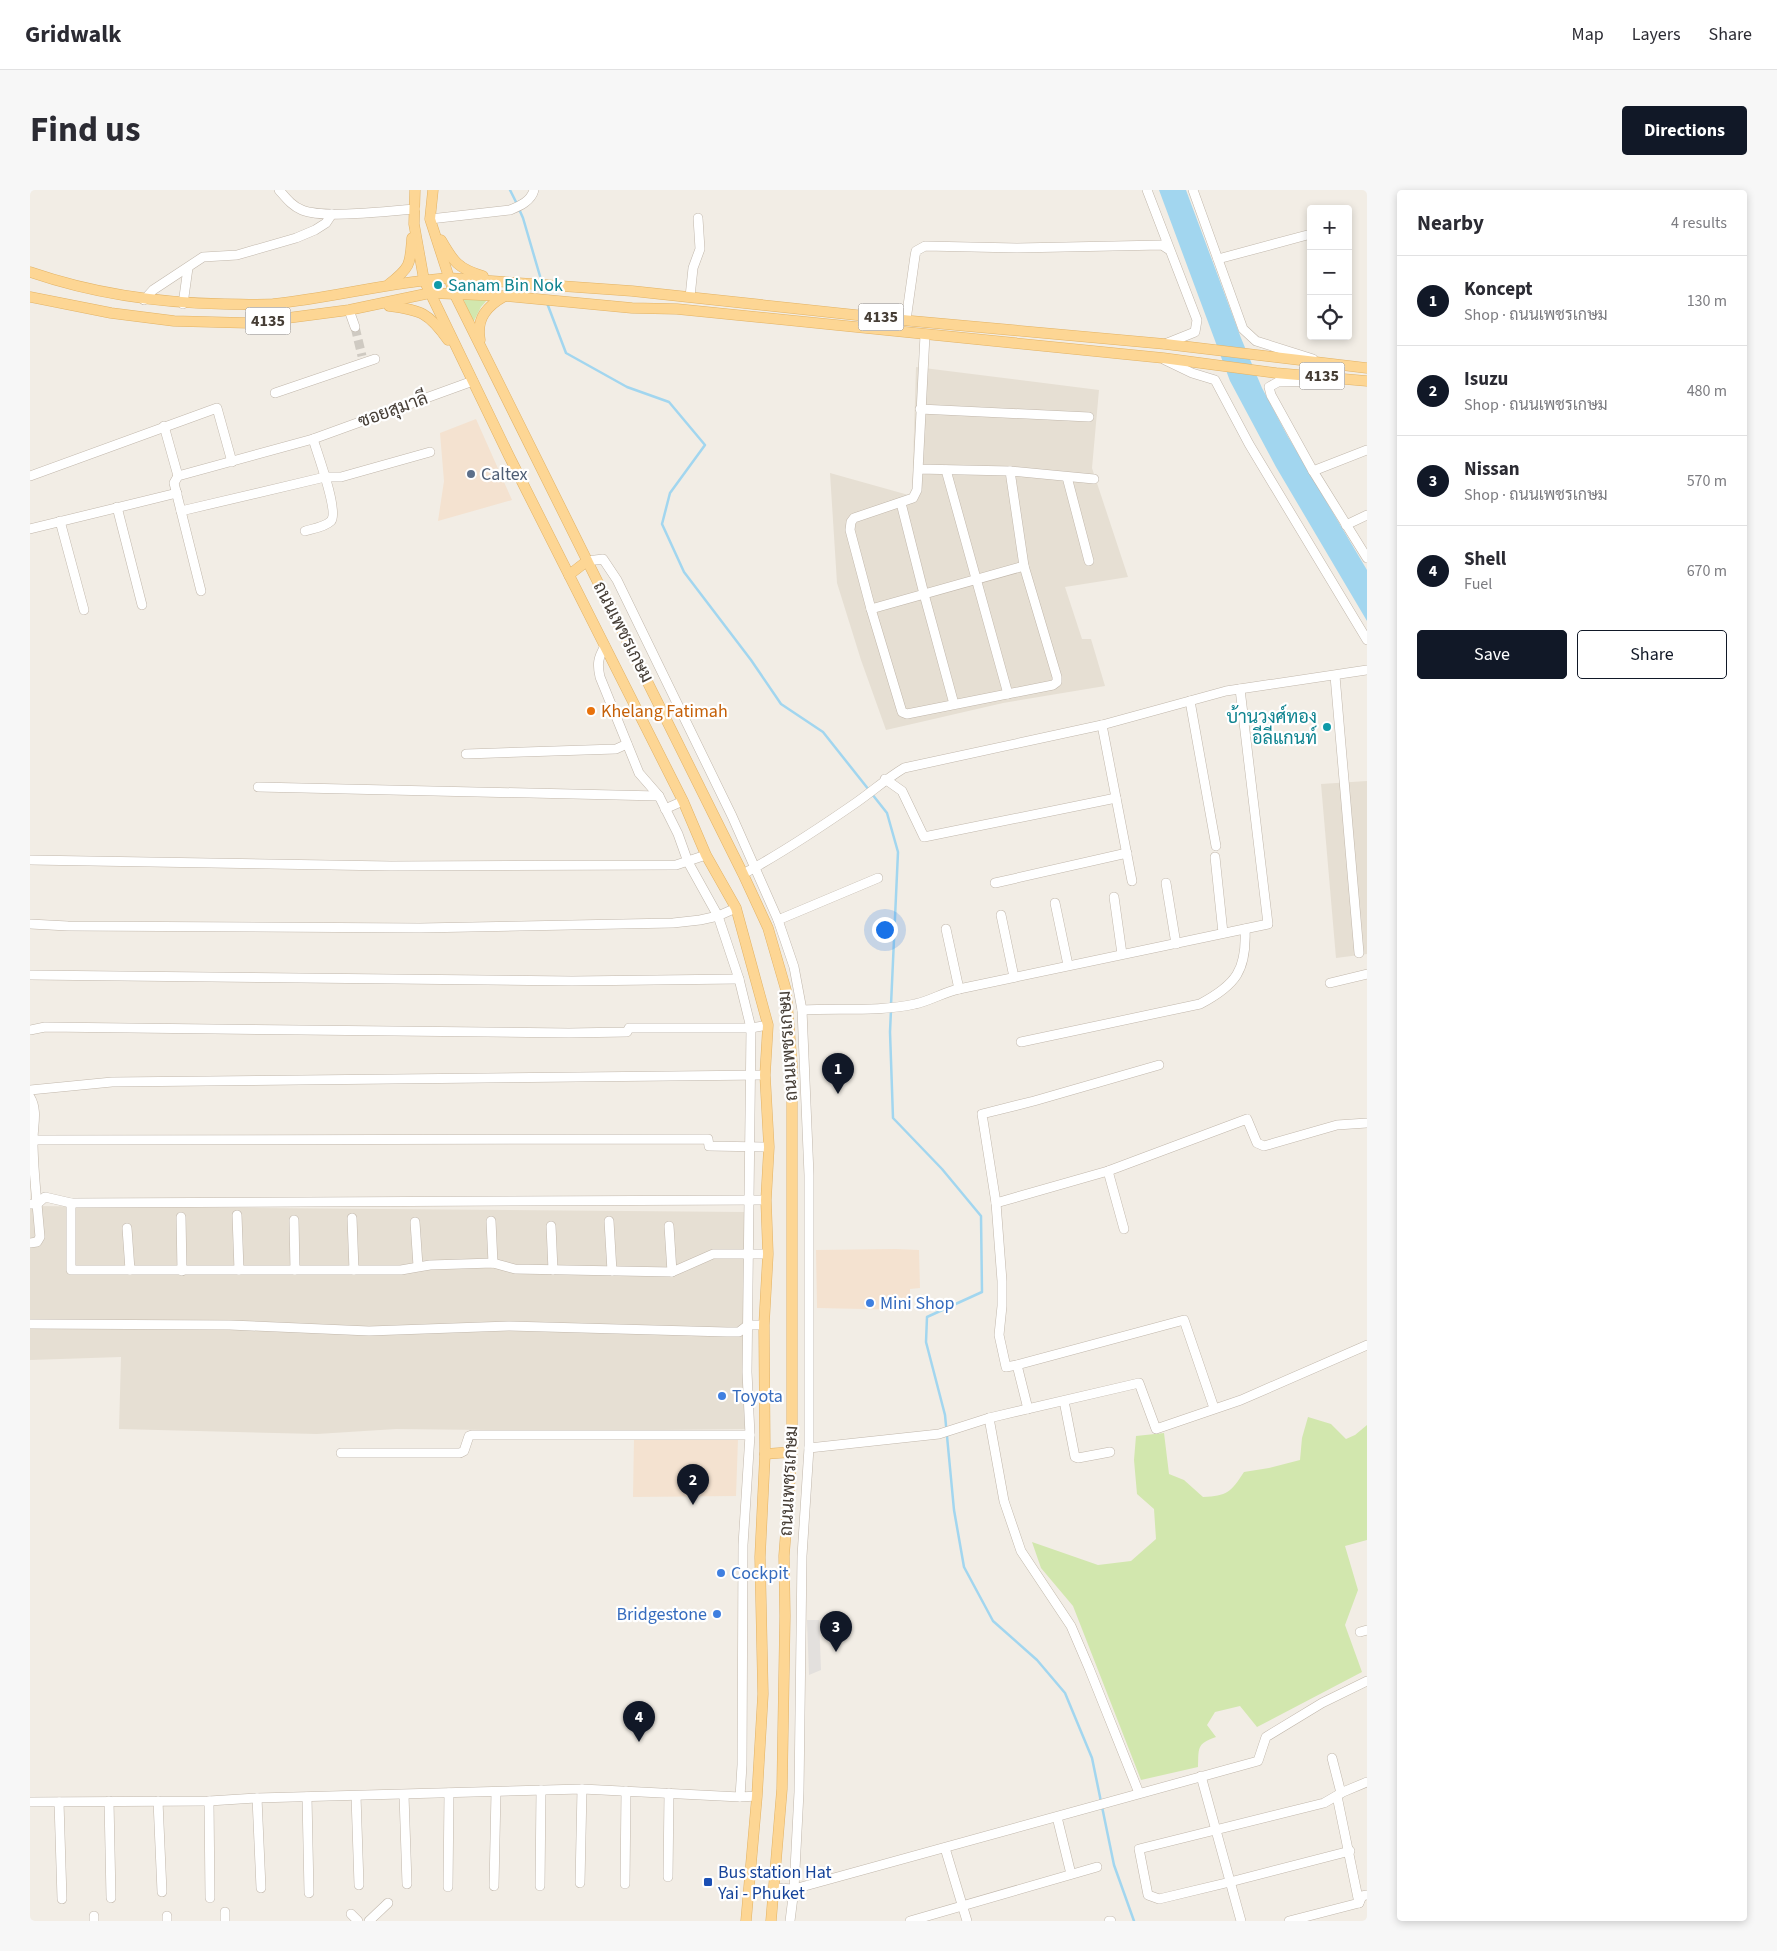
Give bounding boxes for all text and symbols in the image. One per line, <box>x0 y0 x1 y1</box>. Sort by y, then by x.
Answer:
text: Gridwalk <box>25 17 121 52</box>
text: Map <box>1572 22 1604 47</box>
text: Layers <box>1632 22 1681 47</box>
text: Share <box>1709 22 1752 47</box>
text: Find us <box>30 105 140 155</box>
button: Directions <box>1622 106 1747 155</box>
map controls <box>1307 205 1352 340</box>
button: + <box>1307 205 1352 250</box>
text: Nearby <box>1417 208 1484 238</box>
text: 4 results <box>1671 212 1727 234</box>
button: − <box>1307 250 1352 295</box>
place label: Sanam Bin Nok <box>448 273 563 298</box>
text: Koncept <box>1464 276 1533 303</box>
marker: Sanam Bin Nok <box>432 279 444 291</box>
text: 1 <box>1429 290 1437 312</box>
text: 130 m <box>1687 290 1727 312</box>
button: locate <box>1307 295 1352 340</box>
road number: 4135 <box>858 304 904 330</box>
text: Shop · ถนนเพชรเกษม <box>1464 304 1608 326</box>
road number: 4135 <box>246 308 290 334</box>
road number: 4135 <box>1300 362 1344 390</box>
text: Isuzu <box>1464 366 1508 393</box>
text: 2 <box>1429 380 1437 402</box>
text: 480 m <box>1687 380 1727 402</box>
street label: ซอยสุมาลี <box>354 385 431 434</box>
text: Shop · ถนนเพชรเกษม <box>1464 394 1608 416</box>
text: Nissan <box>1464 456 1520 483</box>
place label: Caltex <box>481 462 528 487</box>
marker: Caltex <box>465 468 477 480</box>
text: 3 <box>1429 470 1437 492</box>
text: 570 m <box>1687 470 1727 492</box>
text: Shop · ถนนเพชรเกษม <box>1464 484 1608 506</box>
text: Shell <box>1464 546 1506 573</box>
text: 4 <box>1429 560 1437 582</box>
text: 670 m <box>1687 560 1727 582</box>
text: Fuel <box>1464 573 1492 595</box>
street label: ถนนเพชรเกษม <box>587 577 659 687</box>
button: Save <box>1417 630 1567 679</box>
button: Share <box>1577 630 1727 679</box>
place label: Khelang Fatimah <box>601 699 728 724</box>
place label: บ้านวงศ์ทอง อีลีแกนท์ <box>1226 704 1317 751</box>
marker: Khelang Fatimah <box>585 705 597 717</box>
marker: บ้านวงศ์ทอง อีลีแกนท์ <box>1321 721 1333 733</box>
your location <box>872 917 898 943</box>
street label: ถนนเพชรเกษม <box>772 990 804 1102</box>
pin: 1 <box>822 1053 854 1094</box>
place label: Mini Shop <box>880 1291 955 1316</box>
marker: Mini Shop <box>864 1297 876 1309</box>
place label: Toyota <box>732 1384 783 1409</box>
marker: Toyota <box>716 1390 728 1402</box>
street label: ถนนเพชรเกษม <box>774 1425 804 1537</box>
pin: 2 <box>677 1464 709 1505</box>
place label: Cockpit <box>731 1561 789 1586</box>
marker: Cockpit <box>715 1567 727 1579</box>
place label: Bridgestone <box>616 1602 707 1627</box>
marker: Bridgestone <box>711 1608 723 1620</box>
pin: 3 <box>820 1611 852 1652</box>
pin: 4 <box>623 1701 655 1742</box>
place label: Bus station Hat Yai - Phuket <box>717 1860 832 1906</box>
marker: Bus station Hat Yai - Phuket <box>702 1876 714 1888</box>

